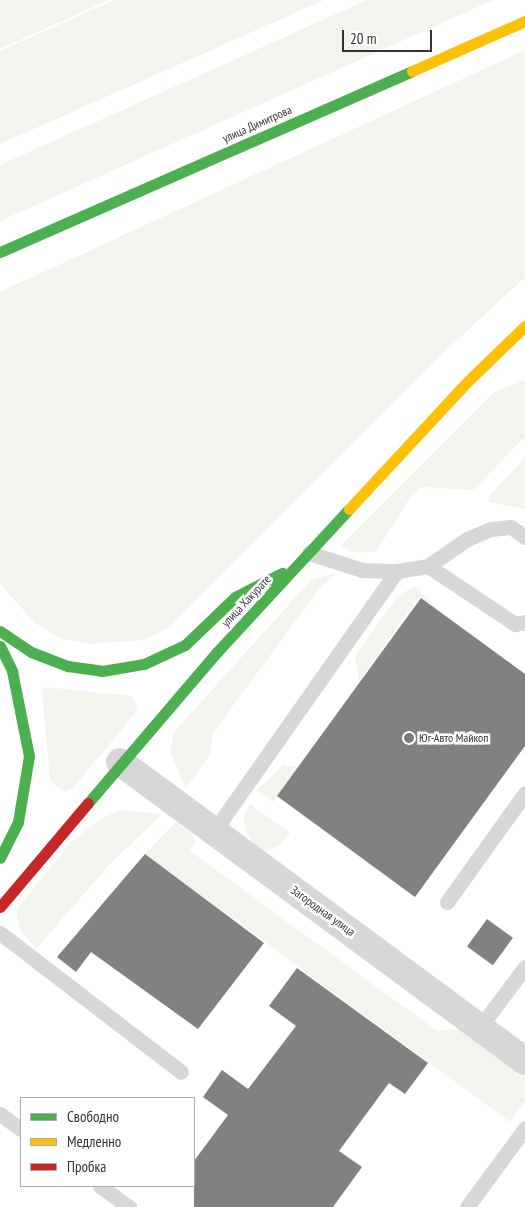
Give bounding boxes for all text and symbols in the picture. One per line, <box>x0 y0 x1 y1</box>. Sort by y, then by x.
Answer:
scale bar <box>345 20 435 52</box>
text: 20 m <box>350 29 376 48</box>
street label: улица Димитрова <box>220 102 294 146</box>
street label: улица Хакурате <box>218 572 274 630</box>
place label: Юг-Авто Майкоп <box>419 731 488 745</box>
marker: Юг-Авто Майкоп <box>403 732 415 744</box>
street label: Загородная улица <box>288 883 358 939</box>
legend <box>20 1097 195 1187</box>
text: Свободно <box>67 1107 119 1126</box>
text: Медленно <box>67 1132 121 1151</box>
text: Пробка <box>67 1157 106 1176</box>

